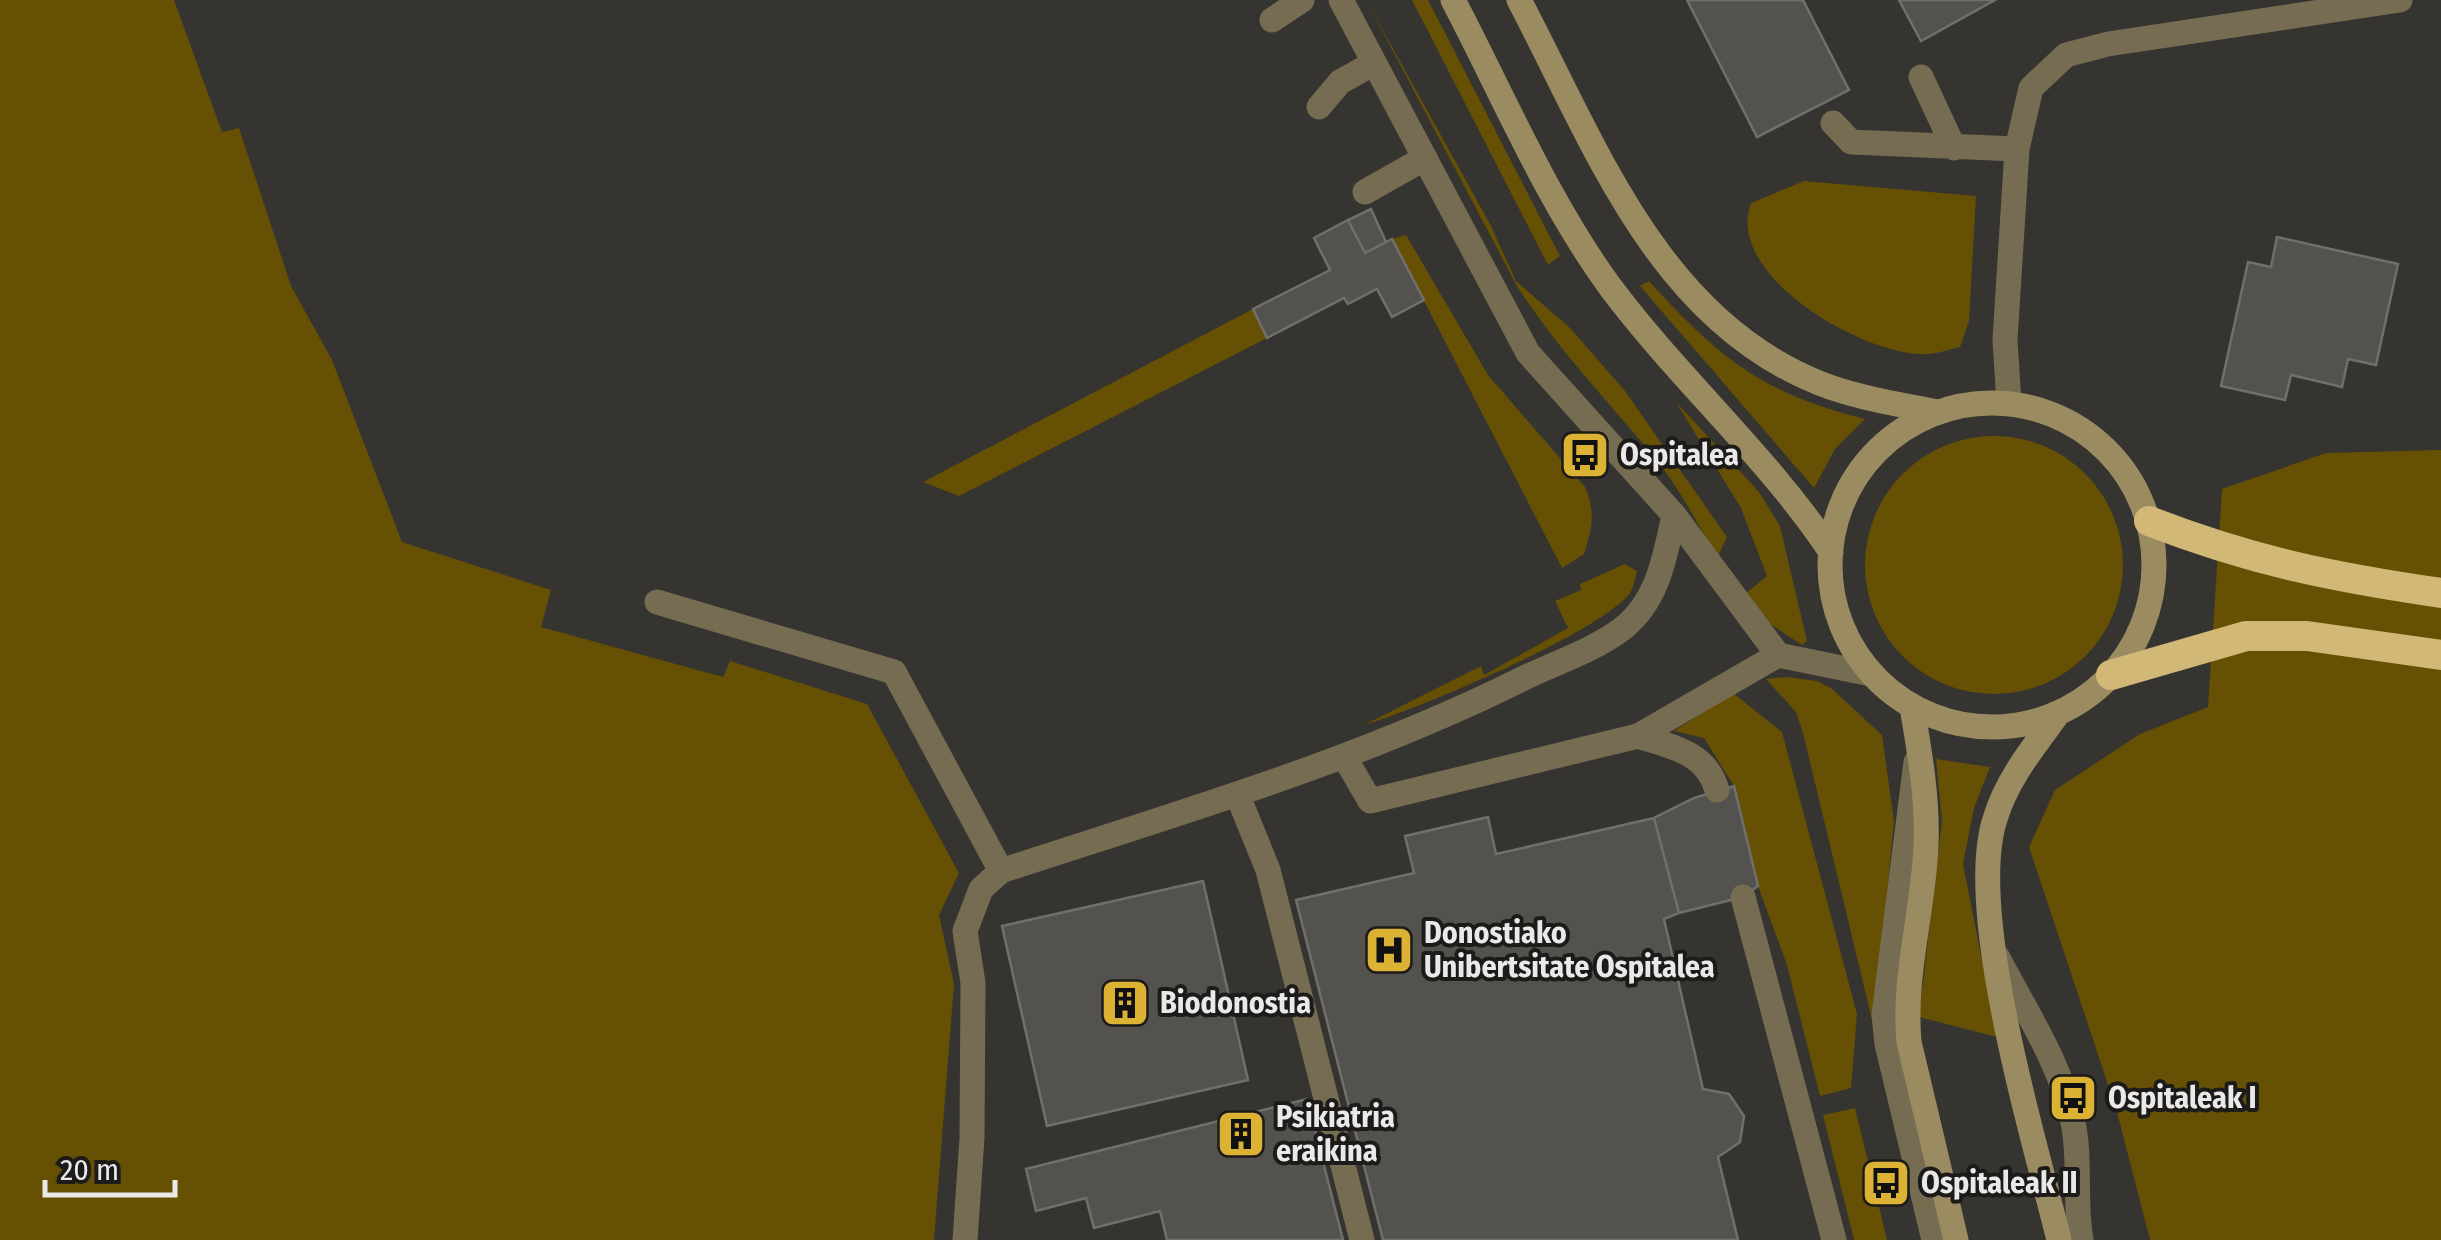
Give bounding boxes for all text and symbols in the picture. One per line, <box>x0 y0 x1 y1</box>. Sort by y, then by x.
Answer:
bus stop icon: Ospitalea <box>1559 429 1611 481</box>
place label: Ospitalea <box>1620 437 1739 473</box>
place label: Donostiako Unibertsitate Ospitalea <box>1424 915 1715 985</box>
hospital icon: Donostiako Unibertsitate Ospitalea <box>1363 924 1415 976</box>
building icon: Biodonostia <box>1099 977 1151 1029</box>
place label: Biodonostia <box>1160 985 1311 1021</box>
bus stop icon: Ospitaleak I <box>2047 1072 2099 1124</box>
place label: Ospitaleak I <box>2108 1080 2256 1116</box>
place label: Psikiatria eraikina <box>1276 1099 1395 1169</box>
building icon: Psikiatria eraikina <box>1215 1108 1267 1160</box>
scale bar <box>45 1135 175 1197</box>
text: 20 m <box>60 1152 119 1188</box>
bus stop icon: Ospitaleak II <box>1860 1157 1912 1209</box>
place label: Ospitaleak II <box>1921 1165 2078 1201</box>

